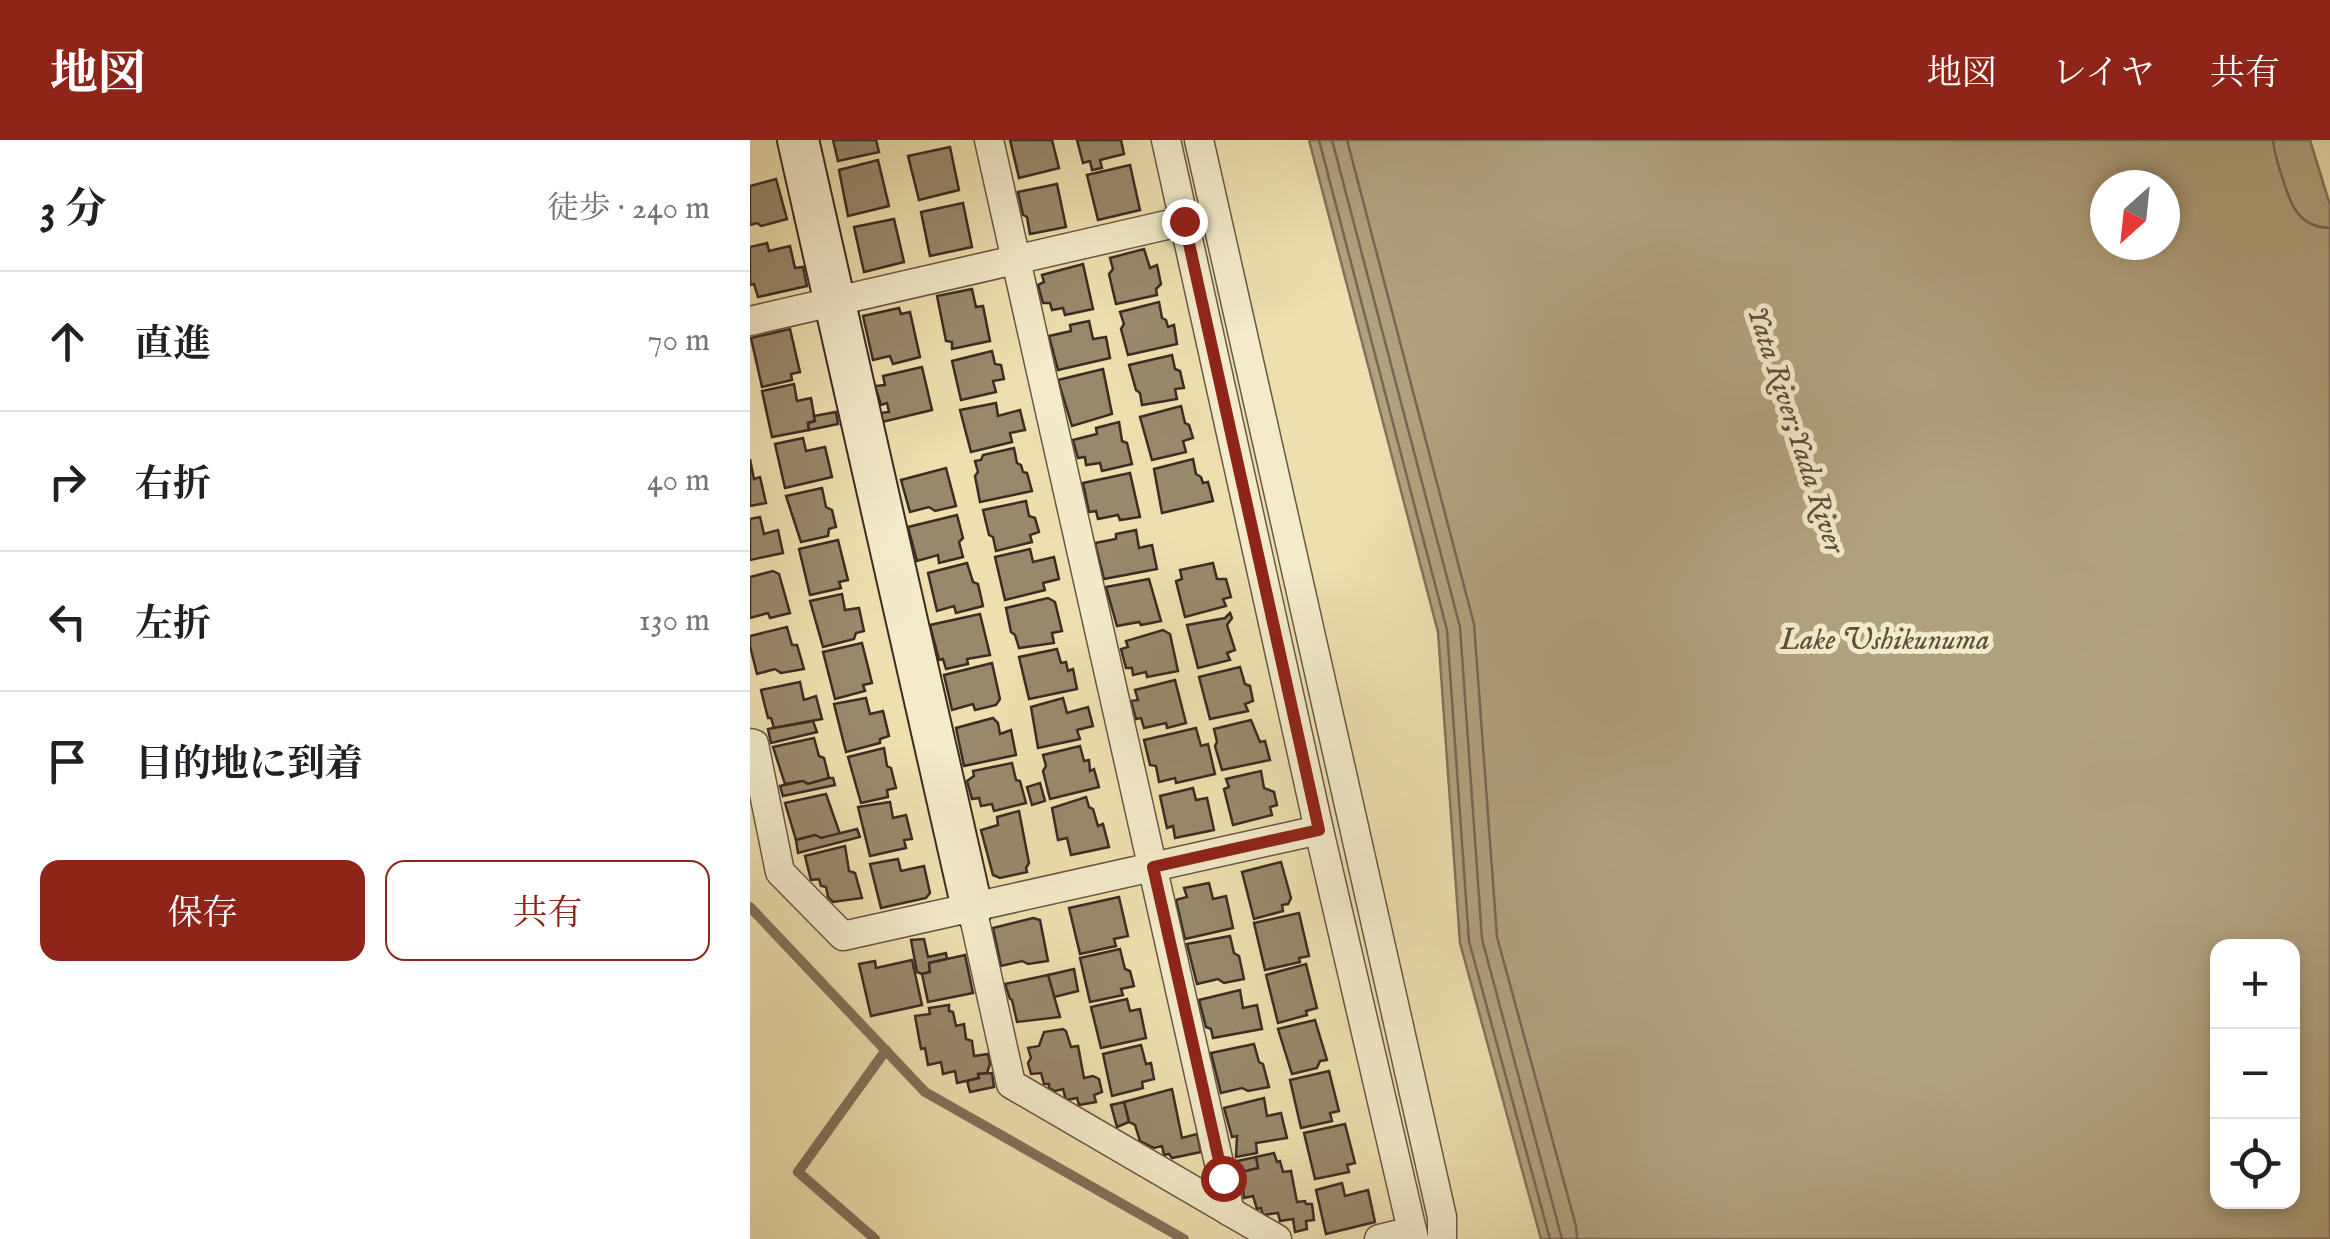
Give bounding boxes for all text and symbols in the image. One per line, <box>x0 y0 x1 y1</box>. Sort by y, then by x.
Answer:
text: 地図 <box>50 46 146 106</box>
text: 地図 <box>1927 52 1997 97</box>
text: レイヤ <box>2052 52 2155 97</box>
text: 共有 <box>2210 52 2280 97</box>
north arrow <box>2090 170 2180 260</box>
text: 3 分 <box>40 184 107 237</box>
text: 徒歩 · 240 m <box>547 189 710 230</box>
route end <box>1162 199 1208 245</box>
water label: Yata River;Yada River <box>1737 302 1853 560</box>
icon: ahead <box>40 314 95 369</box>
text: 70 m <box>648 321 710 362</box>
text: 直進 <box>135 322 211 370</box>
icon: right <box>40 454 95 509</box>
text: 40 m <box>647 461 710 502</box>
text: 右折 <box>135 462 211 510</box>
icon: left <box>40 594 95 649</box>
text: 130 m <box>639 601 710 642</box>
text: 左折 <box>135 602 211 650</box>
water label: Lake Ushikunuma <box>1779 622 1990 660</box>
icon: arrive <box>40 734 95 789</box>
text: 目的地に到着 <box>135 742 363 790</box>
button: 保存 <box>40 860 365 961</box>
button: 共有 <box>385 860 710 961</box>
map controls <box>2210 939 2300 1209</box>
button: + <box>2210 939 2300 1029</box>
button: − <box>2210 1029 2300 1119</box>
button: locate <box>2210 1119 2300 1209</box>
route start <box>1201 1156 1247 1202</box>

